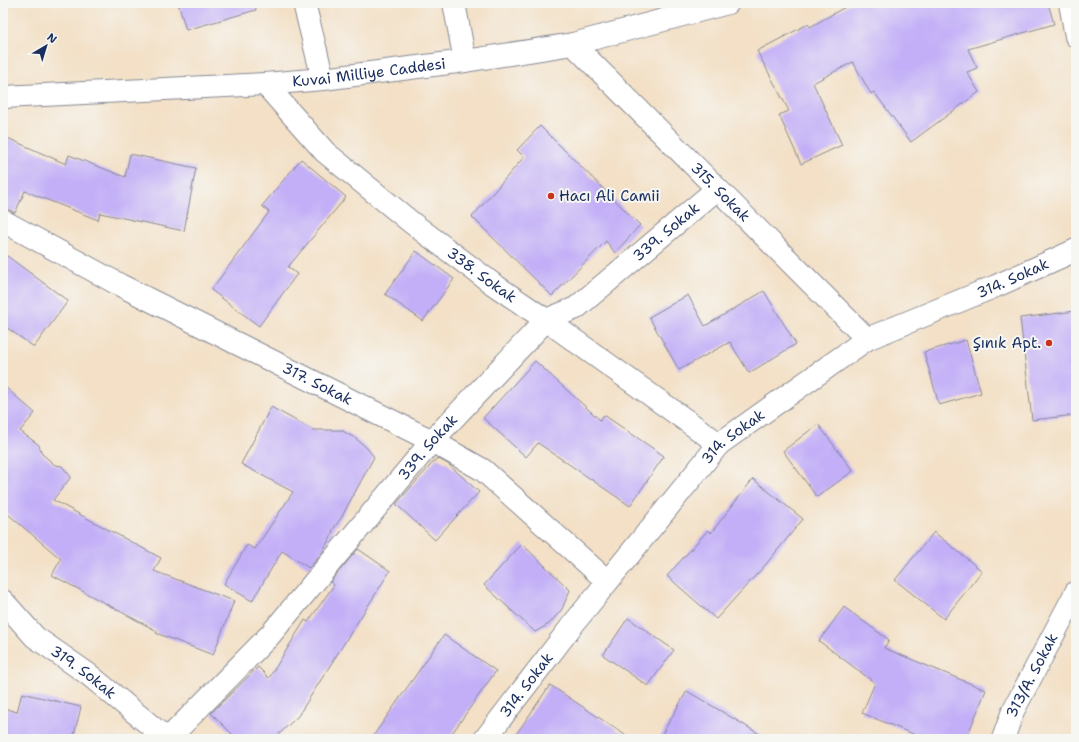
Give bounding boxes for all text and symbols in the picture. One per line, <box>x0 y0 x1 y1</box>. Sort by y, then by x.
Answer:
north arrow <box>26 26 66 66</box>
text: N <box>44 30 60 47</box>
street label: Kuvai Milliye Caddesi <box>292 54 447 92</box>
street label: 315. Sokak <box>686 158 755 226</box>
place label: Hacı Ali Camii <box>559 186 660 206</box>
marker: Hacı Ali Camii <box>546 191 556 201</box>
street label: 339. Sokak <box>629 198 704 266</box>
street label: 338. Sokak <box>443 243 520 307</box>
street label: 314. Sokak <box>974 254 1052 303</box>
place label: Şınık Apt. <box>973 333 1041 353</box>
marker: Şınık Apt. <box>1044 338 1054 348</box>
street label: 317. Sokak <box>279 358 356 410</box>
street label: 314. Sokak <box>697 405 769 468</box>
street label: 339. Sokak <box>393 410 462 484</box>
street label: 313/A. Sokak <box>1001 630 1062 720</box>
street label: 319. Sokak <box>47 641 121 703</box>
street label: 314. Sokak <box>495 648 558 722</box>

